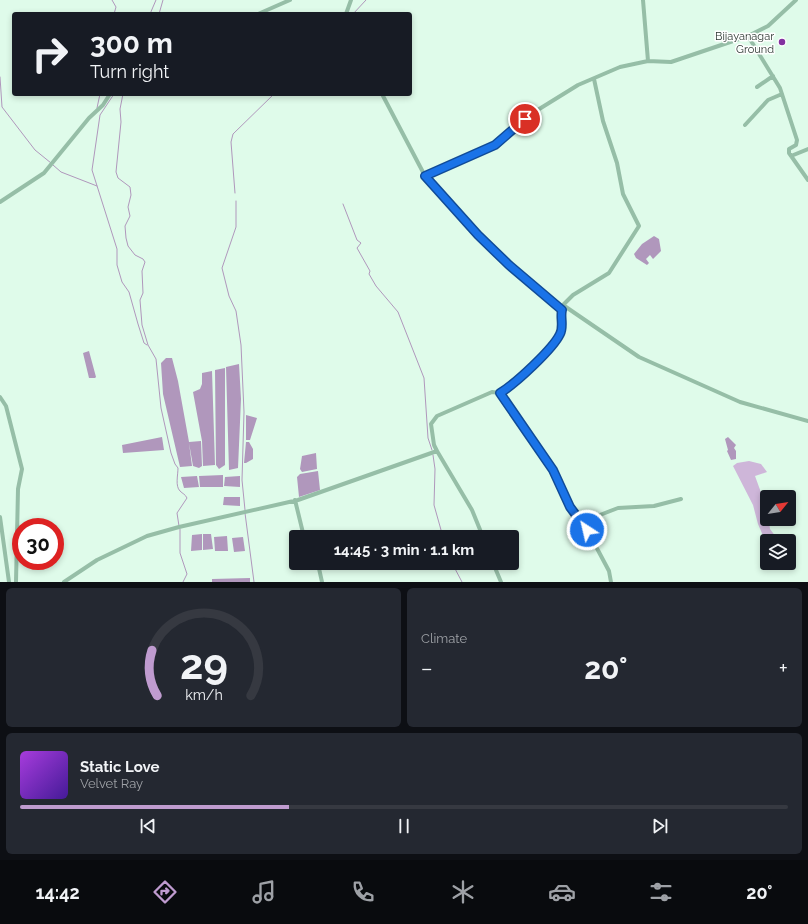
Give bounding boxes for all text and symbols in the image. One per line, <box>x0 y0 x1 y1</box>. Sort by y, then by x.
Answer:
text: 300 m <box>90 27 173 60</box>
icon: right <box>24 28 76 80</box>
place label: Bijayanagar Ground <box>715 30 774 56</box>
marker: Bijayanagar Ground <box>777 37 787 47</box>
text: Turn right <box>90 61 169 82</box>
pin <box>508 102 542 136</box>
icon: arrive <box>514 108 536 130</box>
north arrow <box>760 490 796 526</box>
map controls <box>760 490 796 570</box>
position arrow <box>566 509 608 551</box>
speed limit sign: 30 <box>12 518 64 570</box>
button: layers <box>760 534 796 570</box>
text: 14:45 · 3 min · 1.1 km <box>334 541 474 559</box>
text: Climate <box>421 631 467 646</box>
text: 29 <box>180 639 227 688</box>
text: 20° <box>584 651 628 686</box>
text: − <box>421 655 433 681</box>
text: + <box>779 655 788 681</box>
text: km/h <box>185 686 222 702</box>
text: Static Love <box>80 758 159 776</box>
text: Velvet Ray <box>80 776 143 791</box>
icon: previous <box>137 815 159 837</box>
icon: pause <box>393 815 415 837</box>
icon: next <box>649 815 671 837</box>
icon: directions <box>151 878 179 906</box>
icon: music <box>250 878 278 906</box>
icon: phone <box>349 878 377 906</box>
icon: climate <box>449 878 477 906</box>
icon: car <box>548 878 576 906</box>
icon: filters <box>647 878 675 906</box>
text: 14:42 <box>36 882 80 903</box>
text: 20° <box>746 882 772 903</box>

